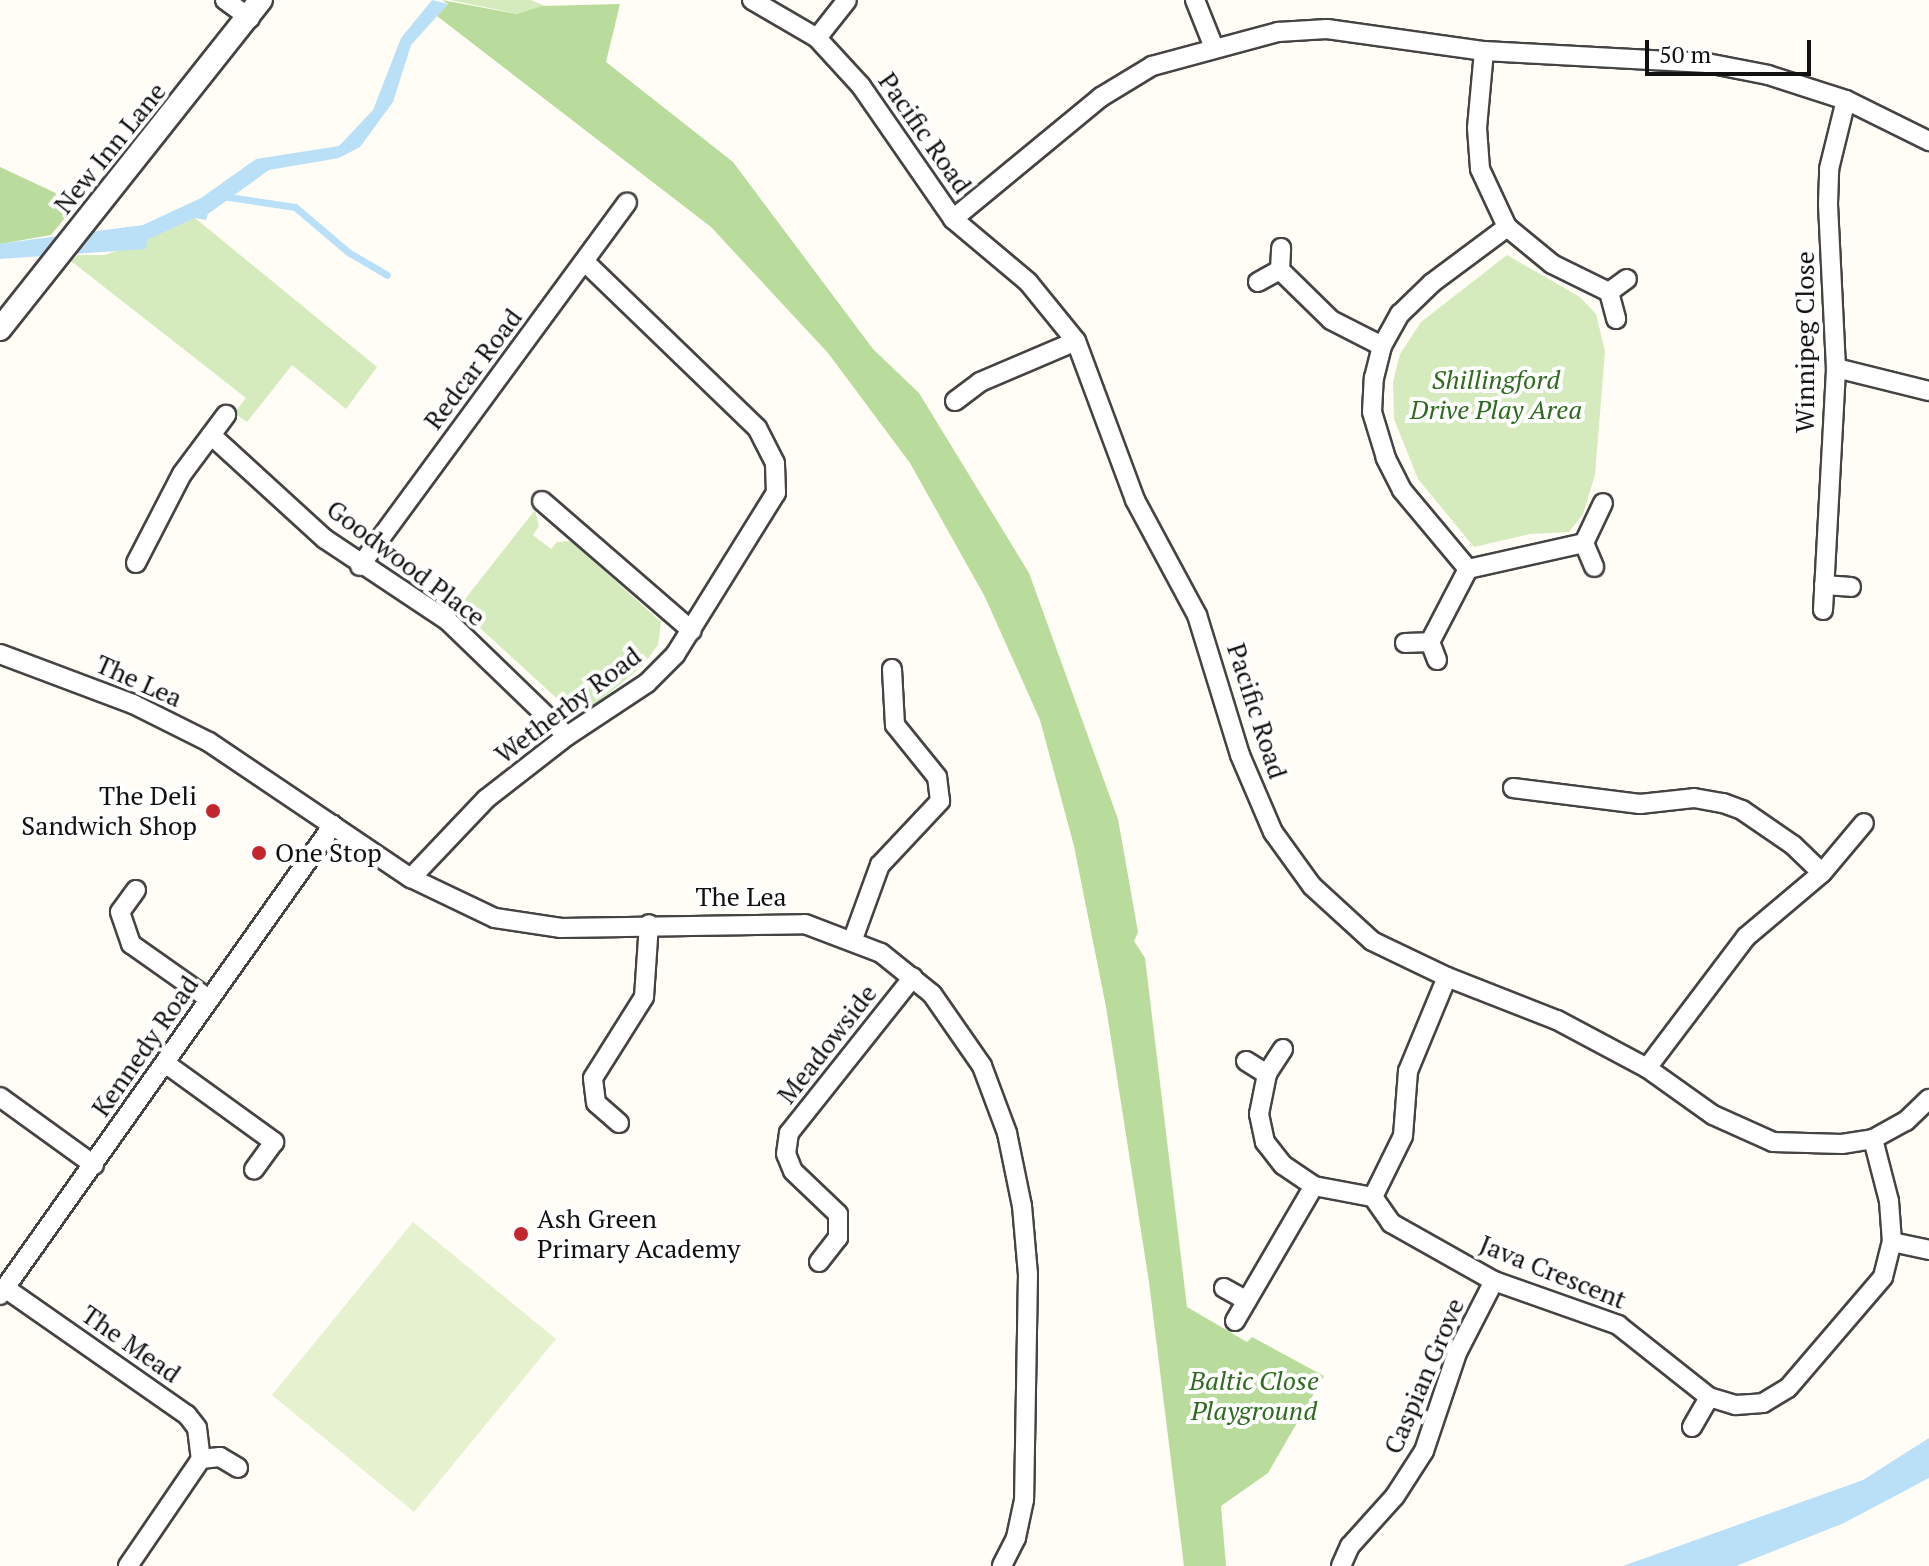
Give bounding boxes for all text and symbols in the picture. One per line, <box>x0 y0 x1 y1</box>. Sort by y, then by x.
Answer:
scale bar <box>1649 24 1815 74</box>
text: 50 m <box>1659 38 1711 70</box>
street label: Pacific Road <box>872 66 978 200</box>
street label: New Inn Lane <box>48 76 172 220</box>
street label: Winnipeg Close <box>1789 251 1821 433</box>
street label: Redcar Road <box>417 302 529 436</box>
park label: Shillingford Drive Play Area <box>1410 364 1582 426</box>
street label: Goodwood Place <box>321 493 491 633</box>
street label: Pacific Road <box>1220 639 1294 783</box>
street label: Wetherby Road <box>489 640 647 770</box>
street label: The Lea <box>91 648 187 714</box>
place label: The Deli Sandwich Shop <box>21 780 197 842</box>
marker: The Deli Sandwich Shop <box>204 802 222 820</box>
place label: One Stop <box>275 837 382 869</box>
marker: One Stop <box>250 844 268 862</box>
street label: The Lea <box>695 881 787 913</box>
street label: Kennedy Road <box>85 970 205 1122</box>
street label: Meadowside <box>771 978 883 1110</box>
place label: Ash Green Primary Academy <box>537 1203 741 1264</box>
marker: Ash Green Primary Academy <box>512 1225 530 1243</box>
street label: Java Crescent <box>1475 1228 1631 1316</box>
street label: Caspian Grove <box>1377 1293 1471 1459</box>
street label: The Mead <box>75 1299 187 1389</box>
park label: Baltic Close Playground <box>1189 1365 1319 1426</box>

